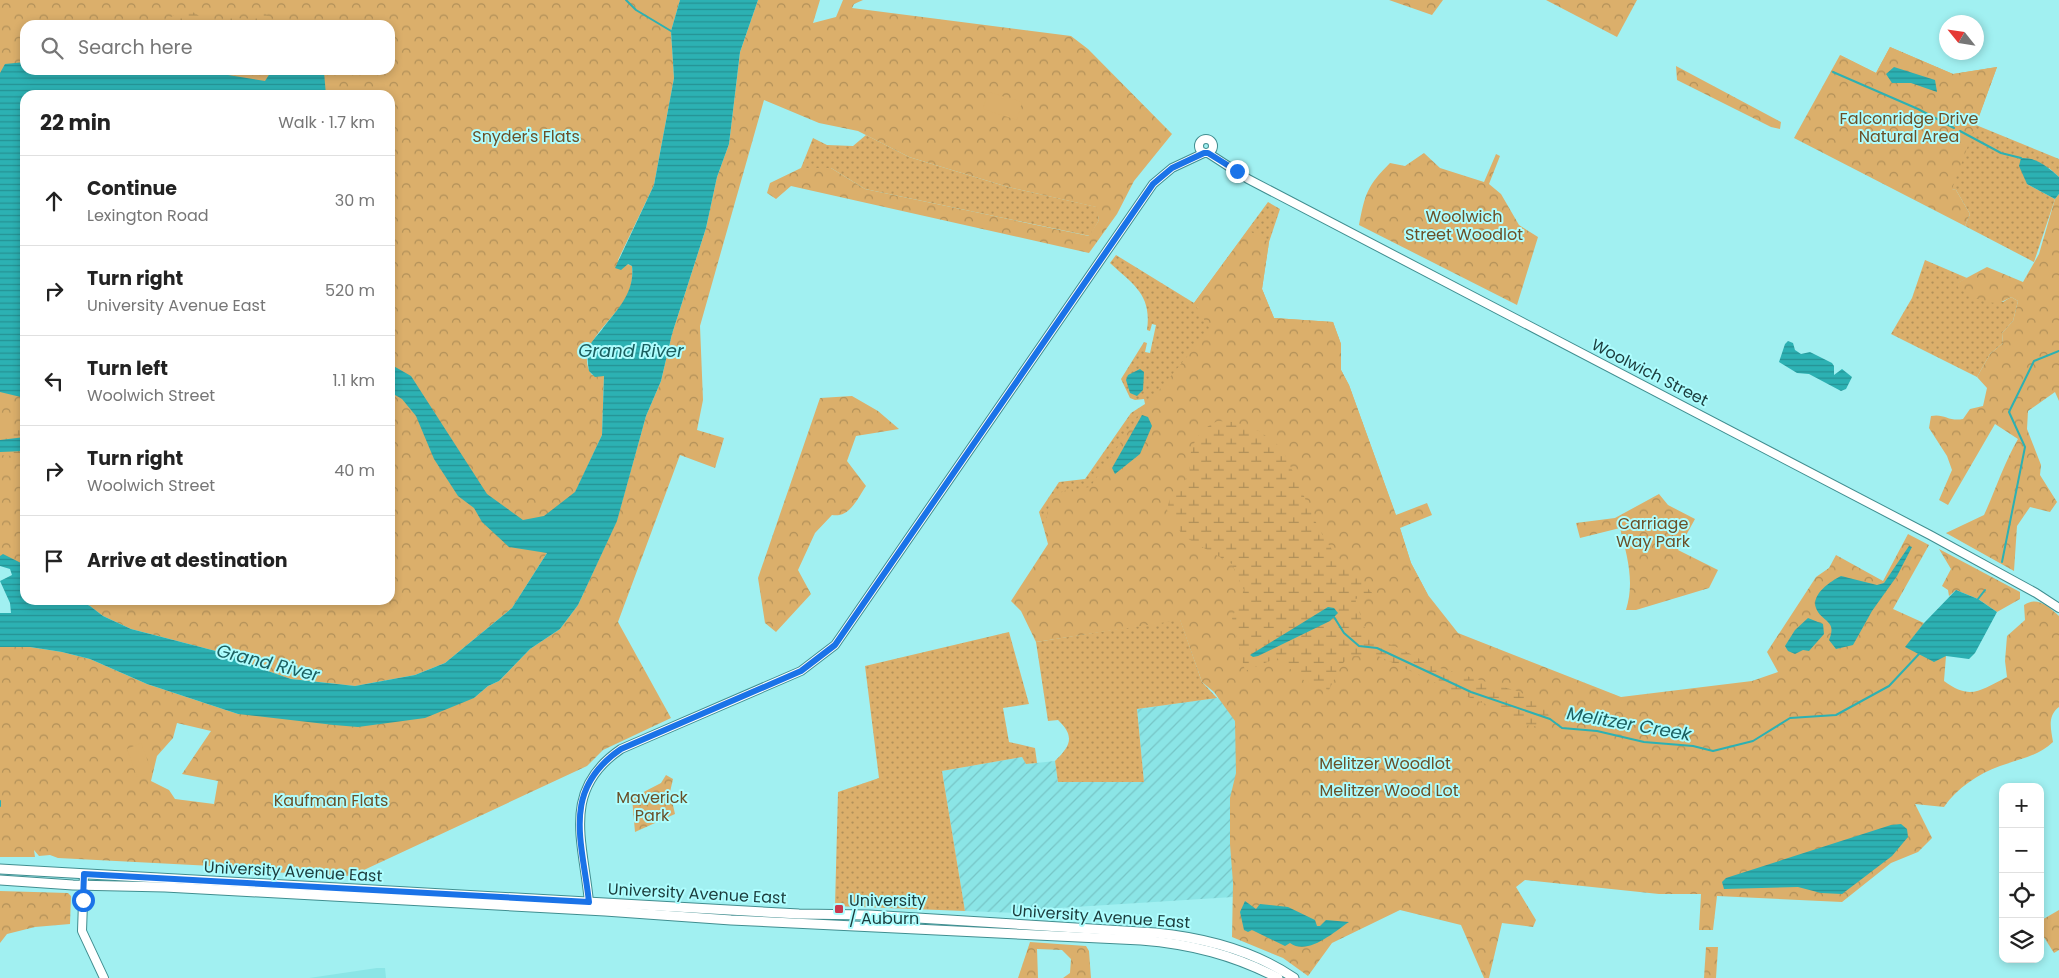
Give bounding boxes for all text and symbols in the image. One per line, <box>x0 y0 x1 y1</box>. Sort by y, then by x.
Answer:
north arrow <box>1939 15 1984 60</box>
search box <box>20 20 395 75</box>
icon: search <box>38 34 66 62</box>
text: Search here <box>78 34 192 61</box>
park label: Falconridge Drive Natural Area <box>1840 107 1978 148</box>
text: 22 min <box>40 108 111 137</box>
text: Walk · 1.7 km <box>278 111 375 134</box>
park label: Snyder's Flats <box>472 125 580 148</box>
route end <box>1226 160 1249 183</box>
text: Continue <box>87 175 177 202</box>
icon: ahead <box>40 187 68 215</box>
text: 30 m <box>335 189 375 212</box>
text: Lexington Road <box>87 204 209 227</box>
park label: Woolwich Street Woodlot <box>1405 205 1523 246</box>
text: Turn right <box>87 265 183 292</box>
icon: right <box>40 277 68 305</box>
text: 520 m <box>325 279 375 302</box>
text: University Avenue East <box>87 294 266 317</box>
street label: Woolwich Street <box>1587 333 1712 412</box>
water label: Grand River <box>578 338 685 363</box>
text: Turn left <box>87 355 168 382</box>
icon: left <box>40 367 68 395</box>
text: 1.1 km <box>332 369 375 392</box>
text: Woolwich Street <box>87 384 215 407</box>
text: Turn right <box>87 445 183 472</box>
icon: right <box>40 457 68 485</box>
text: 40 m <box>334 459 375 482</box>
text: Woolwich Street <box>87 474 215 497</box>
park label: Carriage Way Park <box>1616 512 1691 553</box>
icon: arrive <box>40 547 68 575</box>
text: Arrive at destination <box>87 547 288 574</box>
water label: Grand River <box>214 638 323 688</box>
water label: Melitzer Creek <box>1565 700 1694 747</box>
park label: Melitzer Woodlot <box>1319 752 1451 775</box>
park label: Melitzer Wood Lot <box>1320 779 1459 802</box>
map controls <box>1999 783 2044 963</box>
button: + <box>1999 783 2044 828</box>
park label: Maverick Park <box>616 786 688 827</box>
park label: Kaufman Flats <box>274 789 388 812</box>
button: − <box>1999 828 2044 873</box>
street label: University Avenue East <box>203 855 383 888</box>
button: locate <box>1999 873 2044 918</box>
street label: University Avenue East <box>607 877 787 910</box>
route start <box>72 889 95 912</box>
place label: University / Auburn <box>849 889 926 930</box>
street label: University Avenue East <box>1011 899 1191 934</box>
marker: University / Auburn <box>833 903 845 915</box>
button: layers <box>1999 918 2044 963</box>

